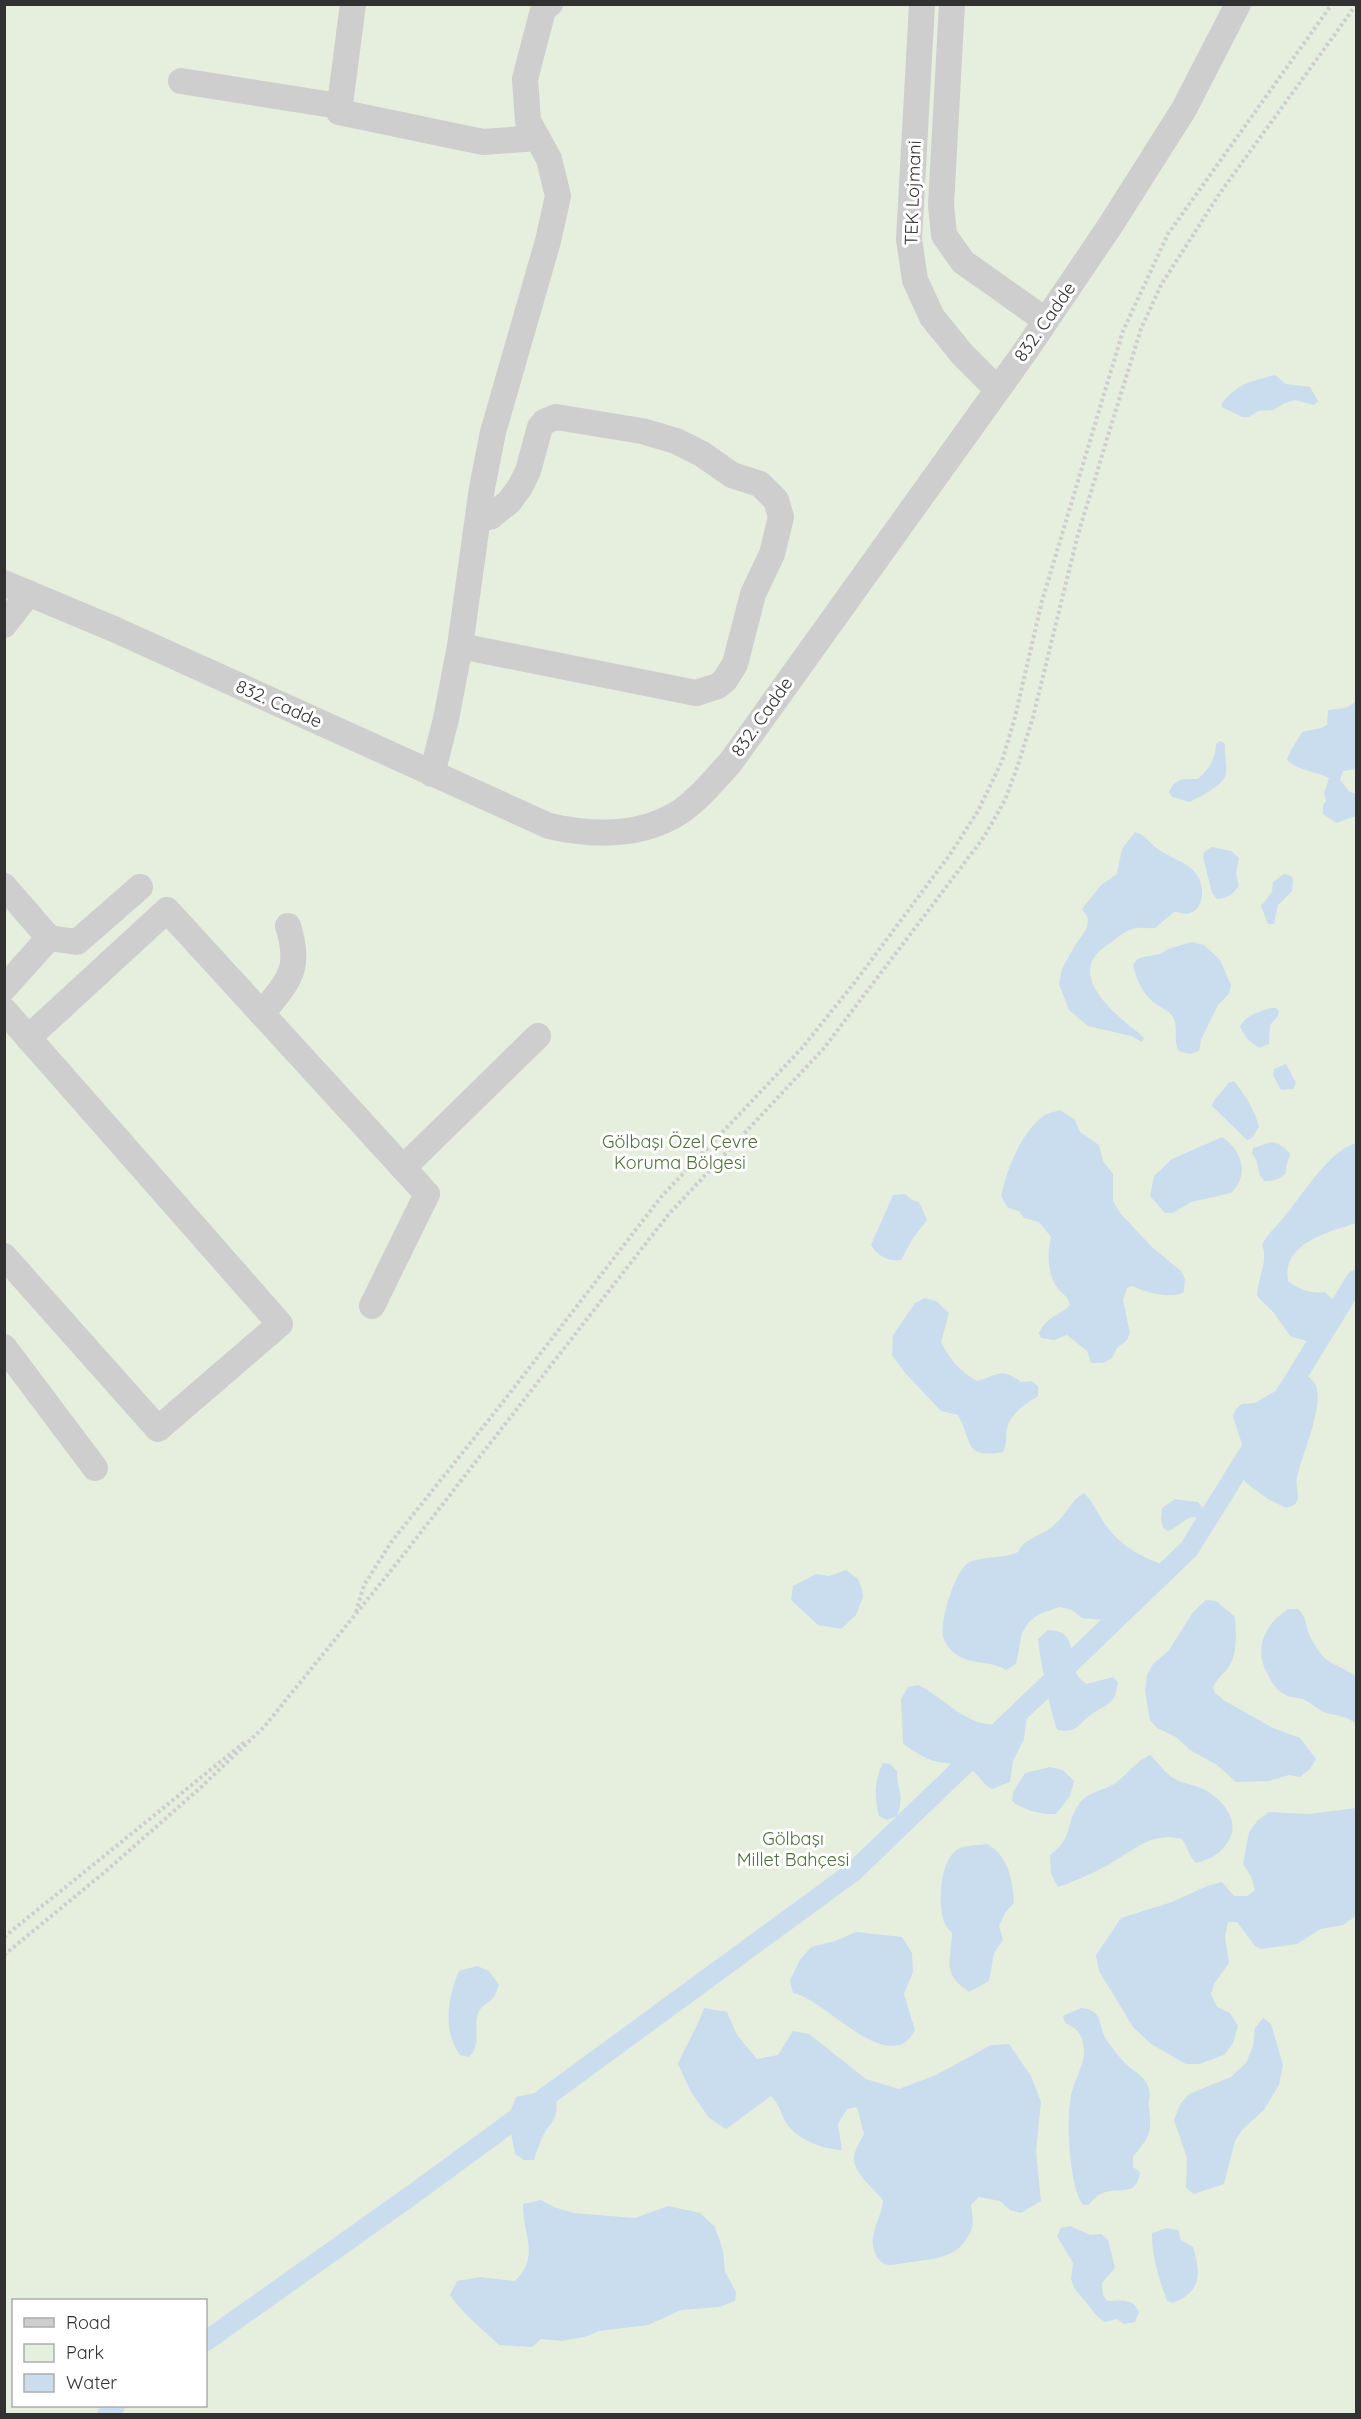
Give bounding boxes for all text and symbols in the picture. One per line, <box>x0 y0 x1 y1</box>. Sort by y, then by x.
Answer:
street label: TEK Lojmani <box>899 140 926 246</box>
street label: 832. Cadde <box>1009 277 1080 366</box>
street label: 832. Cadde <box>726 672 797 761</box>
street label: 832. Cadde <box>233 674 326 733</box>
park label: Gölbaşı Özel Çevre Koruma Bölgesi <box>602 1130 758 1174</box>
park label: Gölbaşı Millet Bahçesi <box>737 1827 849 1871</box>
legend <box>12 2299 207 2407</box>
text: Road <box>66 2311 111 2334</box>
text: Park <box>66 2341 104 2364</box>
text: Water <box>66 2371 117 2394</box>

